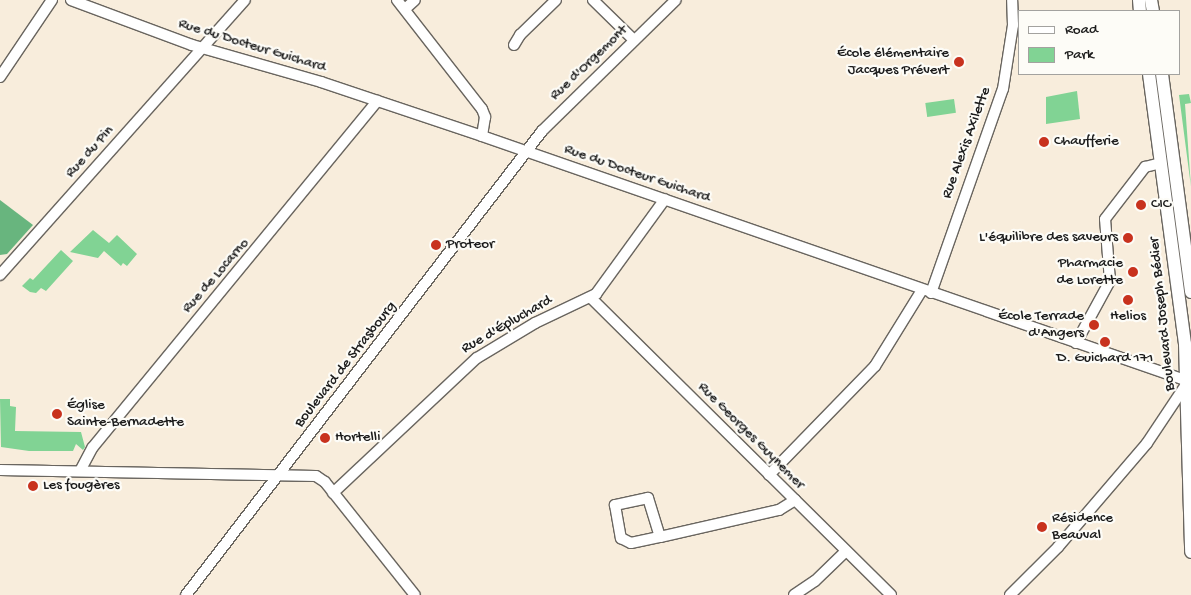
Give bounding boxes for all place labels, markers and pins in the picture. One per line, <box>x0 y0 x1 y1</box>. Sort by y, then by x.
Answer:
place label: École élémentaire Jacques Prévert <box>837 44 949 79</box>
marker: École élémentaire Jacques Prévert <box>953 56 965 68</box>
place label: Chaufferie <box>1054 133 1119 151</box>
marker: Chaufferie <box>1038 136 1050 148</box>
place label: CIC <box>1151 196 1171 214</box>
marker: CIC <box>1135 199 1147 211</box>
place label: L'équilibre des saveurs <box>979 229 1118 247</box>
marker: L'équilibre des saveurs <box>1122 232 1134 244</box>
place label: Proteor <box>446 236 494 254</box>
marker: Proteor <box>430 239 442 251</box>
place label: Pharmacie de Lorette <box>1057 254 1123 289</box>
marker: Pharmacie de Lorette <box>1127 266 1139 278</box>
marker: Helios <box>1122 294 1134 306</box>
place label: École Terrade d'Angers <box>998 307 1084 342</box>
place label: Helios <box>1110 308 1146 326</box>
marker: École Terrade d'Angers <box>1088 319 1100 331</box>
marker: D. Guichard 171 <box>1099 336 1111 348</box>
place label: D. Guichard 171 <box>1057 350 1153 368</box>
place label: Église Sainte-Bernadette <box>67 396 184 431</box>
marker: Église Sainte-Bernadette <box>51 408 63 420</box>
place label: Hortelli <box>335 429 380 447</box>
marker: Hortelli <box>319 432 331 444</box>
place label: Les fougères <box>43 477 120 495</box>
marker: Les fougères <box>27 480 39 492</box>
place label: Résidence Beauval <box>1052 509 1113 544</box>
marker: Résidence Beauval <box>1036 521 1048 533</box>

